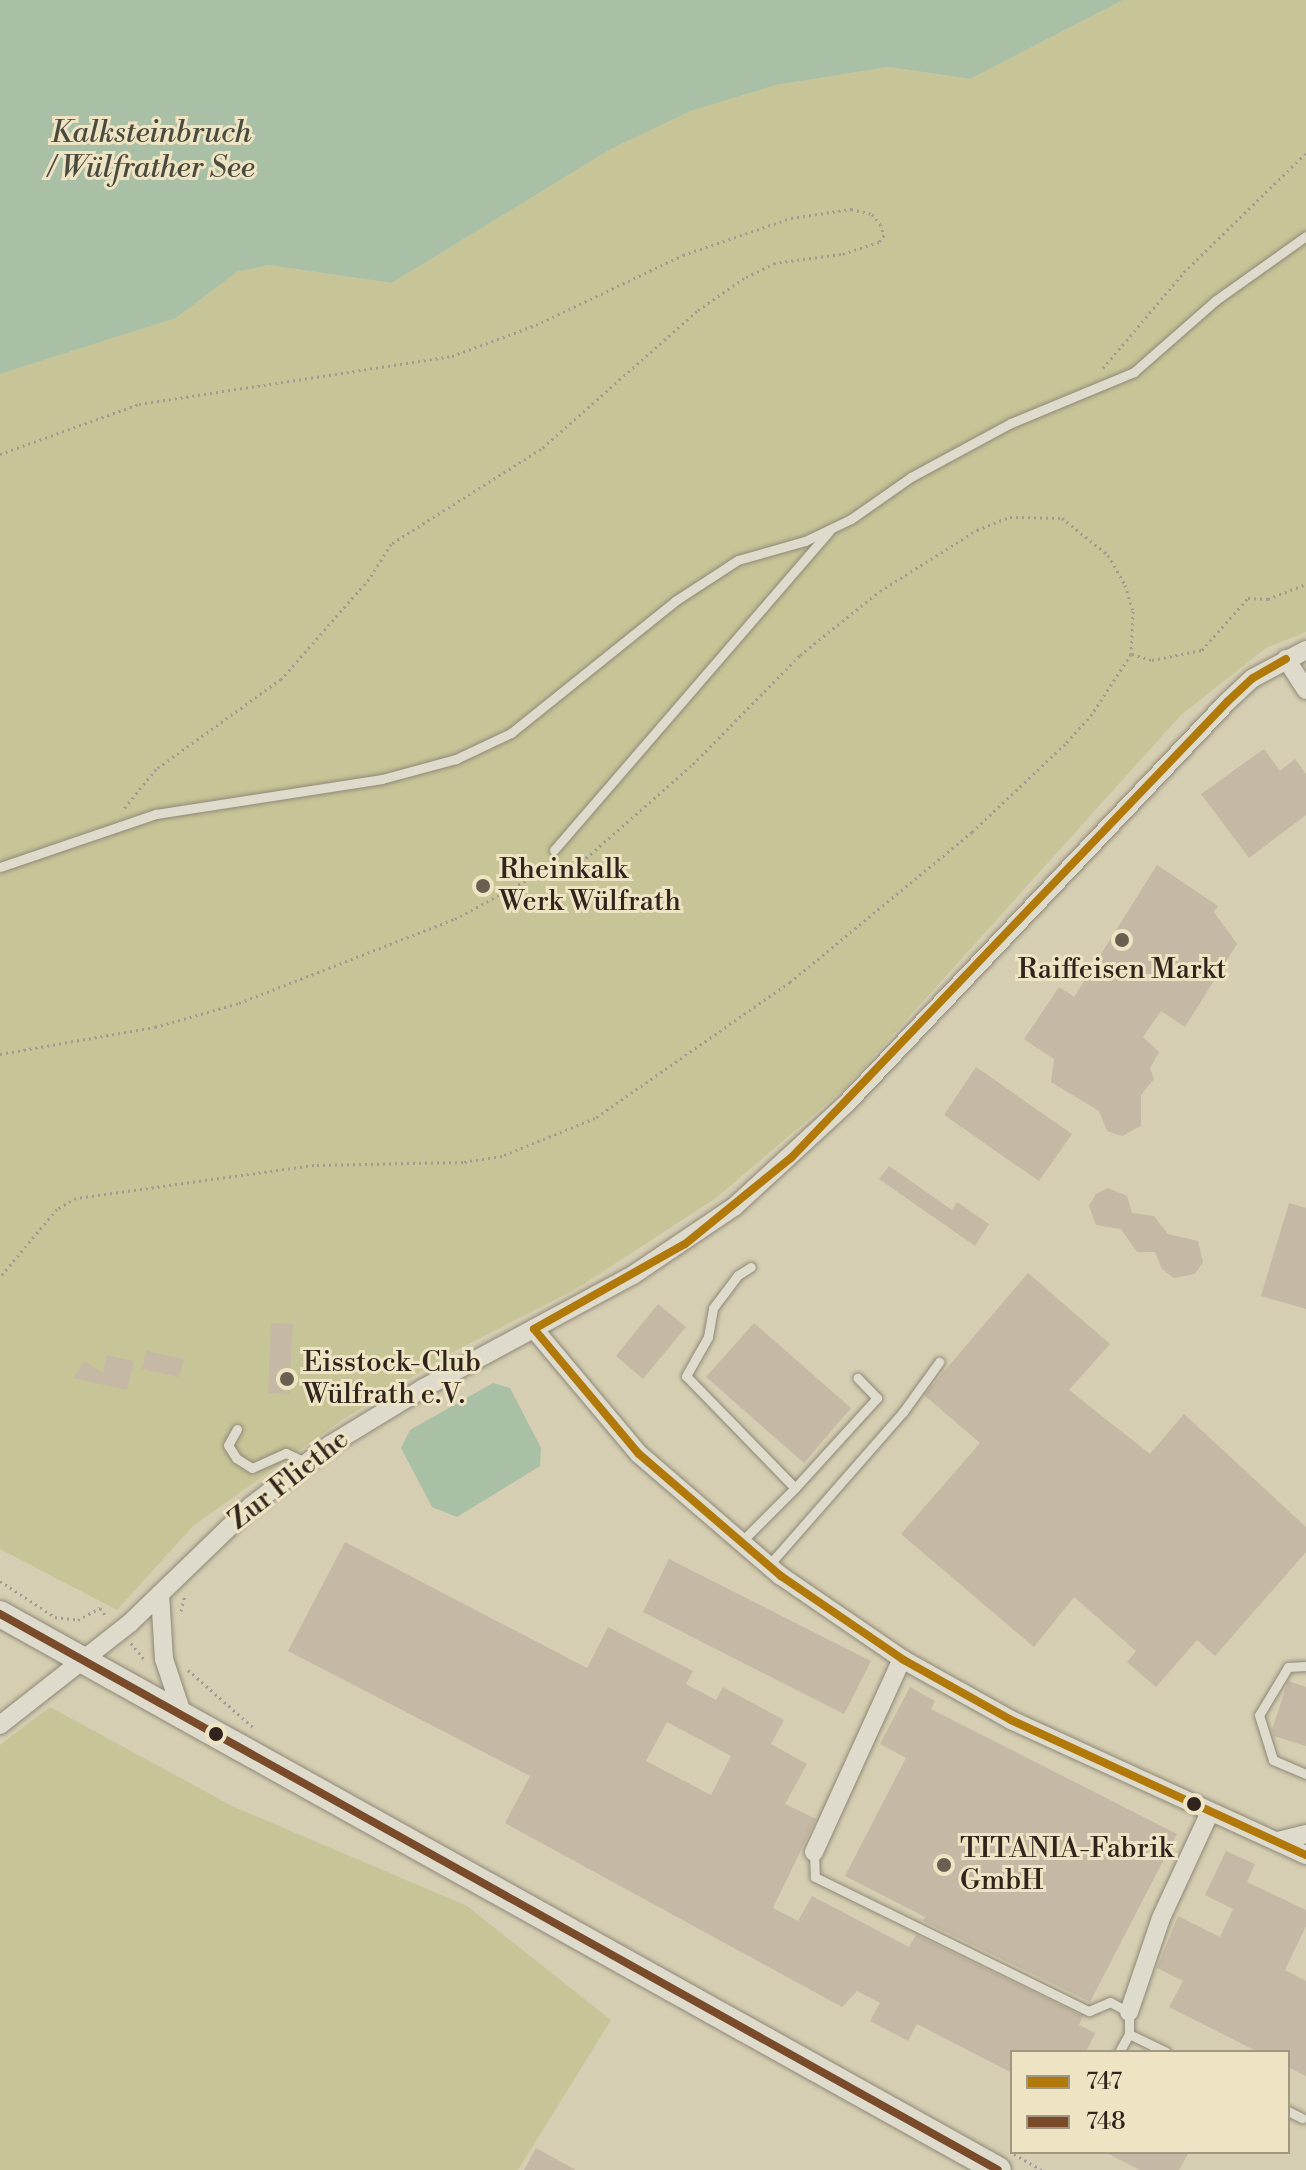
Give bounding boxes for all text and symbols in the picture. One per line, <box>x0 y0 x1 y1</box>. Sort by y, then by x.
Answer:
water label: Kalksteinbruch / Wülfrather See <box>47 115 255 186</box>
place label: Rheinkalk Werk Wülfrath <box>499 853 681 919</box>
marker: Rheinkalk Werk Wülfrath <box>474 877 492 895</box>
marker: Raiffeisen Markt <box>1113 931 1131 949</box>
place label: Raiffeisen Markt <box>1018 953 1226 987</box>
place label: Eisstock-Club Wülfrath e.V. <box>303 1346 481 1412</box>
marker: Eisstock-Club Wülfrath e.V. <box>278 1370 296 1388</box>
street label: Zur Fliethe <box>222 1423 356 1537</box>
unlabelled marker <box>208 1726 224 1742</box>
unlabelled marker <box>1186 1796 1202 1812</box>
place label: TITANIA-Fabrik GmbH <box>960 1832 1173 1898</box>
marker: TITANIA-Fabrik GmbH <box>935 1856 953 1874</box>
legend <box>1010 2050 1290 2154</box>
text: 747 <box>1086 2067 1122 2097</box>
text: 748 <box>1086 2107 1126 2137</box>

